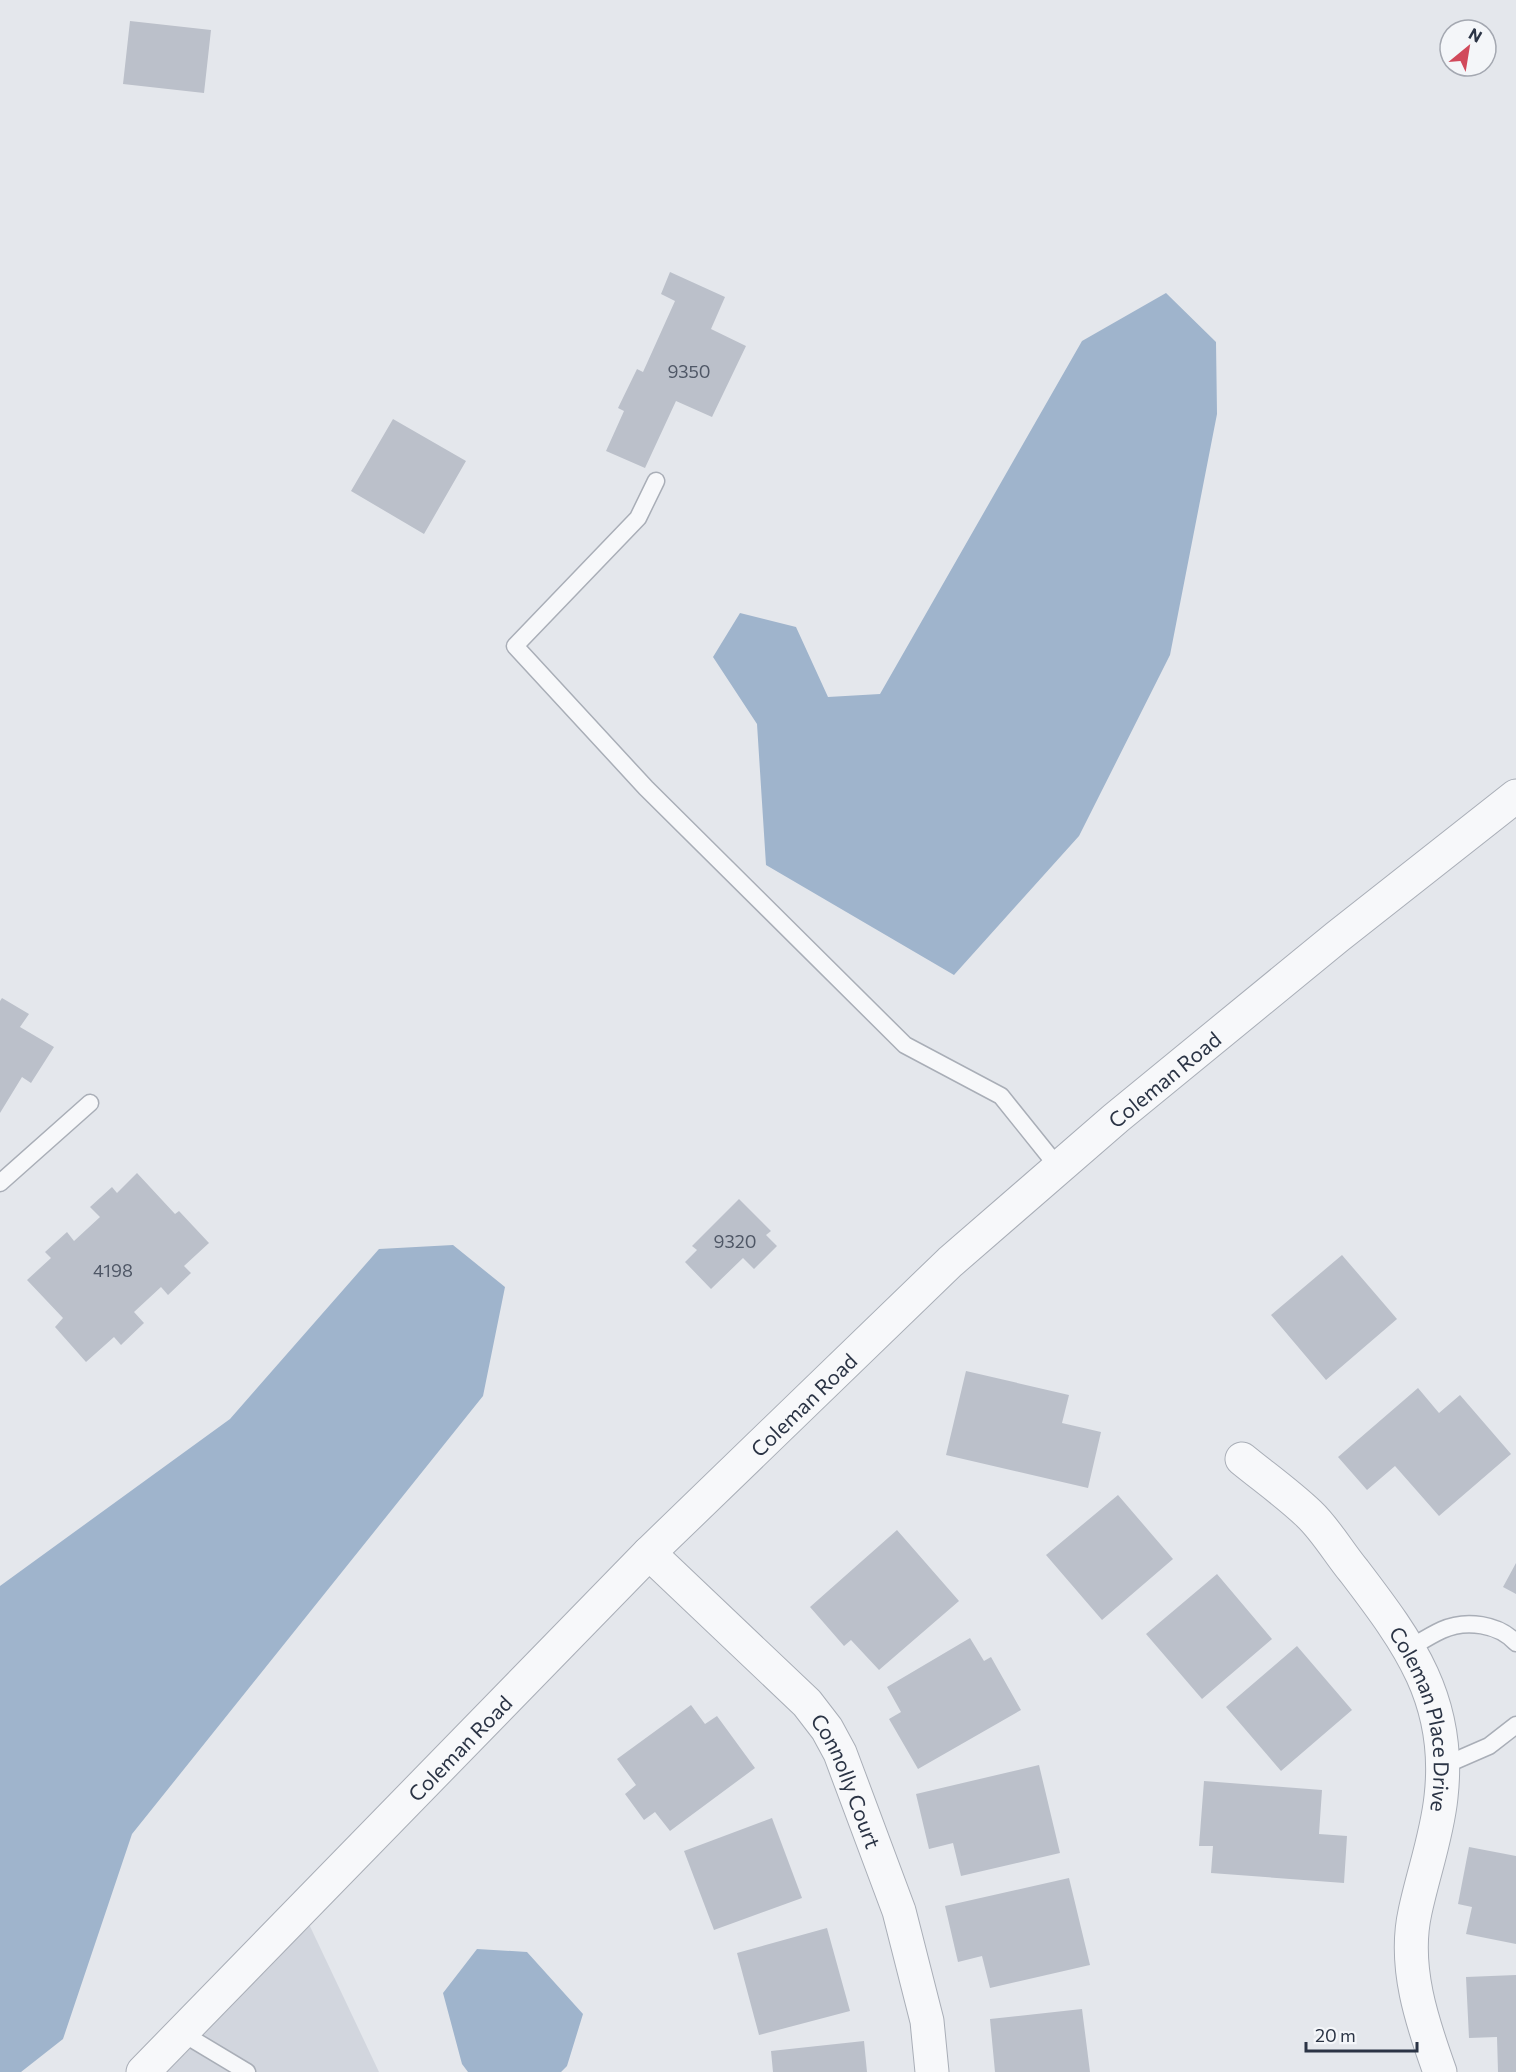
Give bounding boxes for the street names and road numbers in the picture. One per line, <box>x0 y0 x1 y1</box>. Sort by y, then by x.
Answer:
street label: Coleman Road <box>1103 1026 1225 1132</box>
street label: Coleman Road <box>745 1347 861 1461</box>
street label: Coleman Place Drive <box>1385 1621 1455 1814</box>
street label: Coleman Road <box>402 1690 516 1806</box>
street label: Connolly Court <box>807 1708 887 1852</box>

